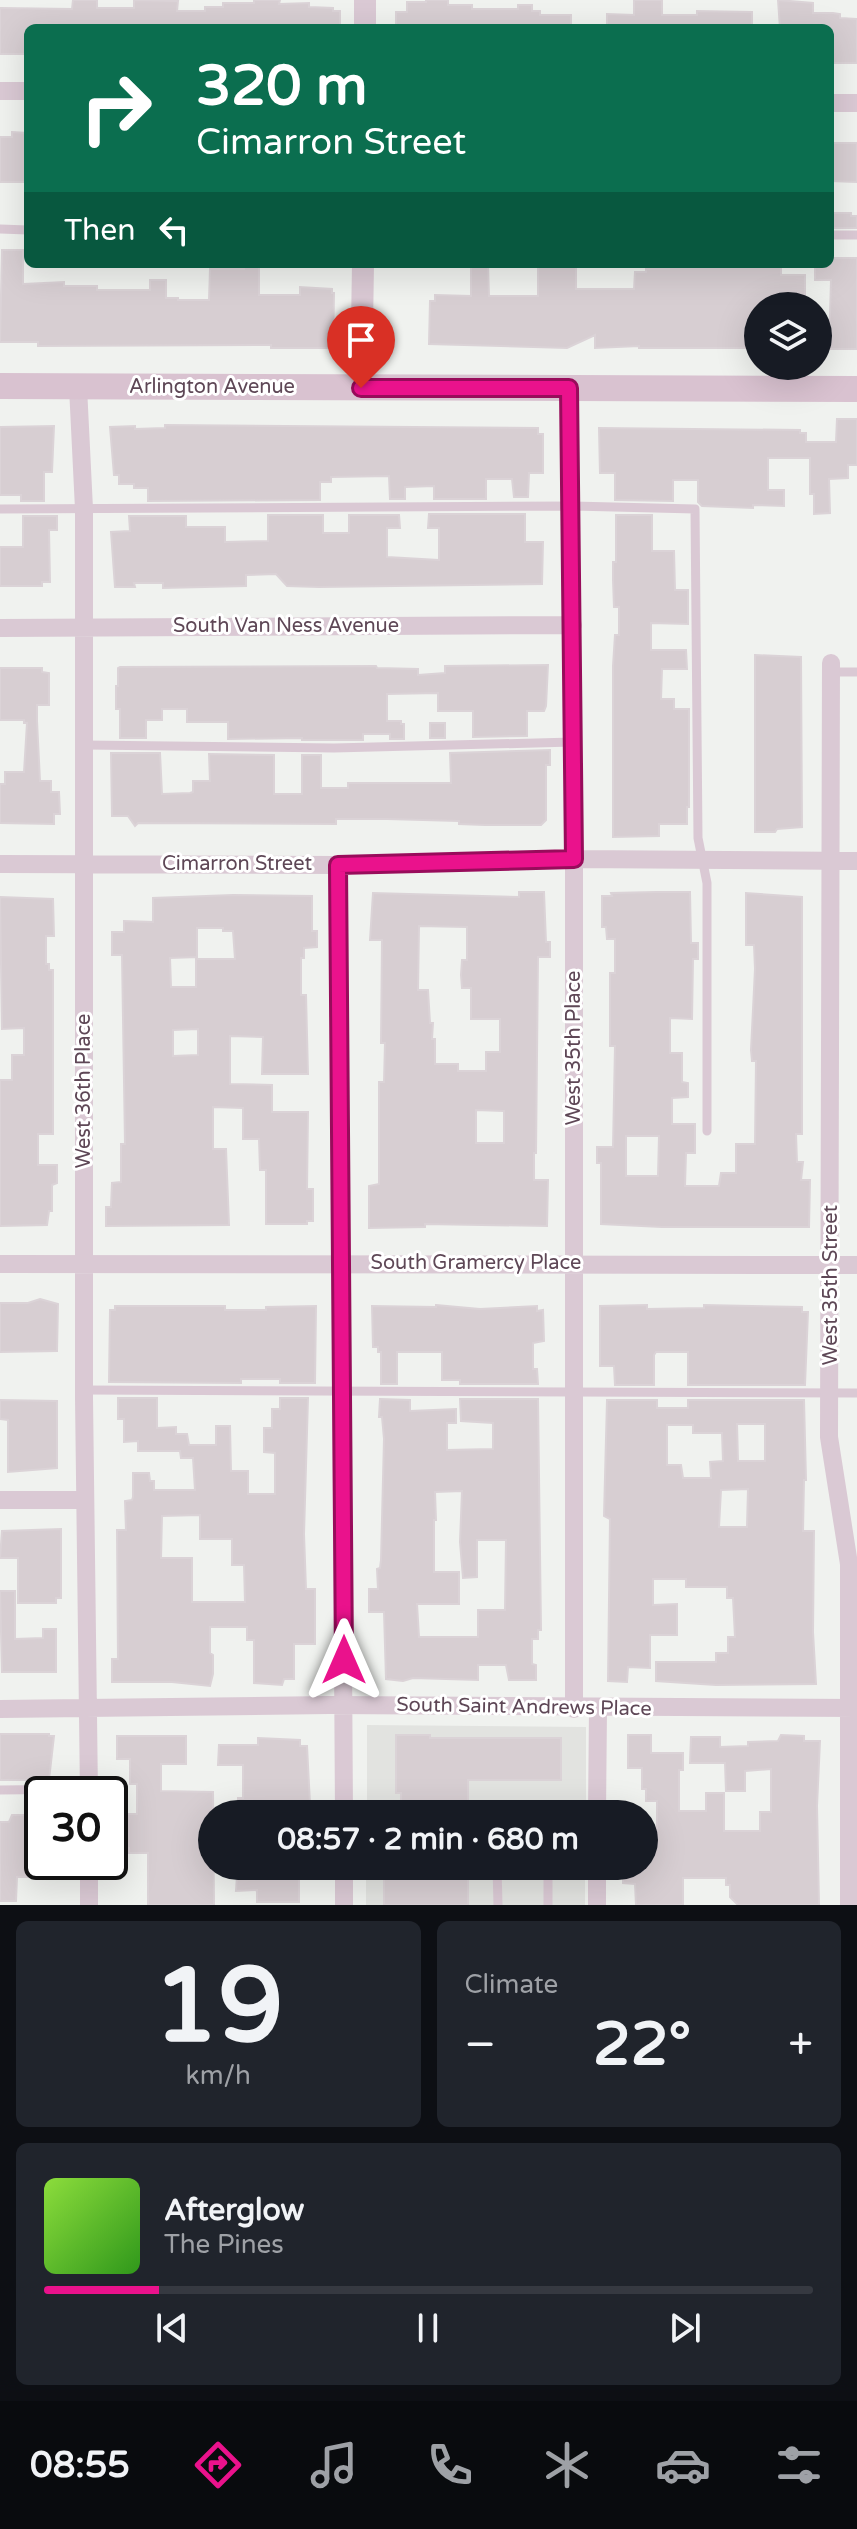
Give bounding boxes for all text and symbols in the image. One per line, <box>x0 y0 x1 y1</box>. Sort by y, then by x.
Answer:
text: 320 m <box>196 53 367 120</box>
icon: right <box>64 56 168 160</box>
text: Cimarron Street <box>196 121 466 164</box>
icon: left <box>152 208 196 252</box>
text: Then <box>64 212 136 249</box>
map controls <box>744 292 832 380</box>
button: layers <box>744 292 832 380</box>
pin <box>327 306 395 388</box>
icon: arrive <box>339 318 383 362</box>
street label: Arlington Avenue <box>129 375 295 399</box>
street label: South Van Ness Avenue <box>173 614 399 638</box>
street label: Cimarron Street <box>162 852 312 876</box>
street label: West 35th Place <box>562 971 586 1125</box>
street label: West 36th Place <box>72 1014 96 1168</box>
street label: West 35th Street <box>819 1204 843 1365</box>
street label: South Gramercy Place <box>371 1251 581 1275</box>
position arrow <box>302 1618 386 1702</box>
street label: South Saint Andrews Place <box>396 1693 652 1721</box>
speed limit sign: 30 <box>24 1776 128 1880</box>
text: 08:57 · 2 min · 680 m <box>277 1821 579 1858</box>
text: 19 <box>153 1945 284 2070</box>
text: Climate <box>465 1969 558 2000</box>
text: 22° <box>593 2009 691 2081</box>
text: − <box>465 2019 496 2072</box>
text: + <box>788 2019 813 2072</box>
text: km/h <box>186 2060 251 2091</box>
text: Afterglow <box>164 2192 304 2229</box>
text: The Pines <box>164 2229 284 2260</box>
icon: previous <box>150 2306 194 2350</box>
icon: pause <box>406 2306 450 2350</box>
icon: next <box>663 2306 707 2350</box>
icon: directions <box>190 2437 246 2493</box>
icon: music <box>306 2437 362 2493</box>
icon: phone <box>422 2437 478 2493</box>
icon: climate <box>539 2437 595 2493</box>
icon: car <box>655 2437 711 2493</box>
icon: filters <box>771 2437 827 2493</box>
text: 08:55 <box>30 2444 130 2487</box>

